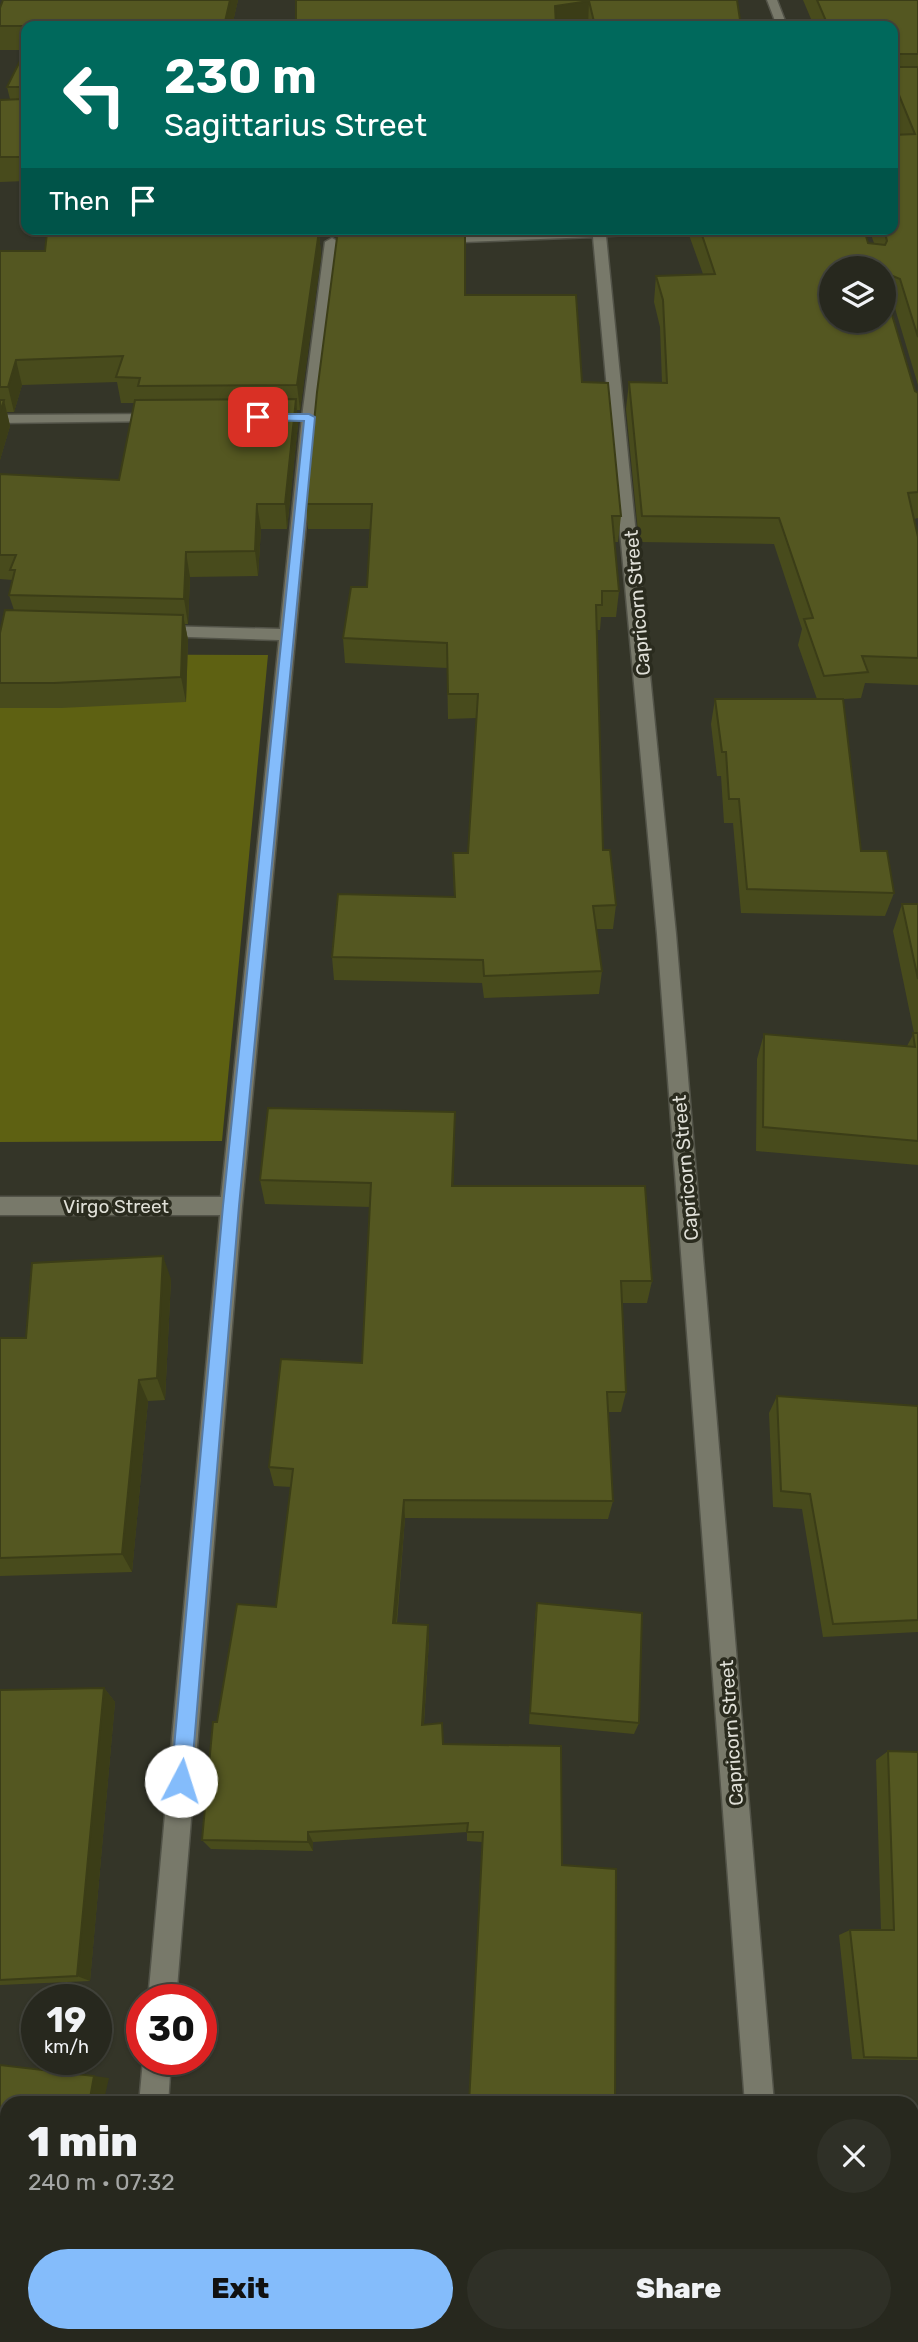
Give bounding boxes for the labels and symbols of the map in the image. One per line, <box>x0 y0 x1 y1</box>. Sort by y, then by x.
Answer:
pin <box>228 387 288 447</box>
street label: Capricorn Street <box>620 529 655 677</box>
street label: Capricorn Street <box>668 1094 703 1242</box>
street label: Virgo Street <box>63 1195 169 1218</box>
street label: Capricorn Street <box>715 1659 748 1807</box>
position arrow <box>144 1744 218 1818</box>
speed limit sign: 30 <box>126 1984 217 2075</box>

